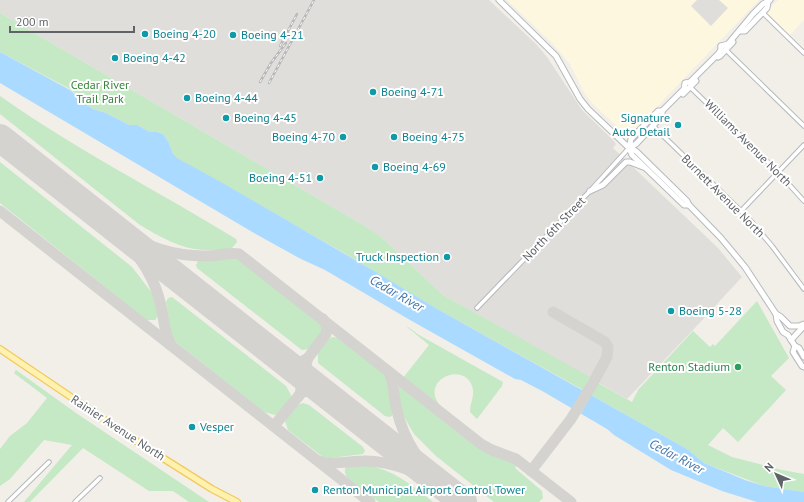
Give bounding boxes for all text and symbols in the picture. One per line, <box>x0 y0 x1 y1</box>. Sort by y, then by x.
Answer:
scale bar <box>10 8 134 34</box>
text: 200 m <box>16 14 49 29</box>
place label: Boeing 4-20 <box>153 26 216 41</box>
place label: Boeing 4-21 <box>241 27 304 42</box>
marker: Boeing 4-20 <box>140 29 150 39</box>
marker: Boeing 4-21 <box>228 30 238 40</box>
place label: Boeing 4-42 <box>123 50 186 65</box>
marker: Boeing 4-42 <box>110 53 120 63</box>
park label: Cedar River Trail Park <box>71 77 129 106</box>
place label: Boeing 4-71 <box>381 84 444 99</box>
marker: Boeing 4-71 <box>368 87 378 97</box>
place label: Boeing 4-44 <box>195 90 258 105</box>
marker: Boeing 4-44 <box>182 93 192 103</box>
street label: Williams Avenue North <box>702 96 795 189</box>
place label: Boeing 4-45 <box>234 110 297 125</box>
place label: Signature Auto Detail <box>612 110 670 139</box>
marker: Boeing 4-45 <box>221 113 231 123</box>
marker: Signature Auto Detail <box>673 120 683 130</box>
place label: Boeing 4-70 <box>272 129 335 144</box>
place label: Boeing 4-75 <box>402 129 465 144</box>
marker: Boeing 4-70 <box>338 132 348 142</box>
marker: Boeing 4-75 <box>389 132 399 142</box>
street label: Burnett Avenue North <box>679 151 768 240</box>
place label: Boeing 4-69 <box>383 159 446 174</box>
marker: Boeing 4-69 <box>370 162 380 172</box>
place label: Boeing 4-51 <box>249 170 312 185</box>
marker: Boeing 4-51 <box>315 173 325 183</box>
street label: North 6th Street <box>519 193 588 264</box>
place label: Truck Inspection <box>356 249 439 264</box>
marker: Truck Inspection <box>442 252 452 262</box>
water label: Cedar River <box>367 271 427 316</box>
place label: Boeing 5-28 <box>679 303 742 318</box>
marker: Boeing 5-28 <box>666 306 676 316</box>
place label: Renton Stadium <box>648 359 730 374</box>
marker: Renton Stadium <box>733 362 743 372</box>
street label: Rainier Avenue North <box>68 392 168 464</box>
place label: Vesper <box>199 419 234 434</box>
marker: Vesper <box>187 422 197 432</box>
water label: Cedar River <box>646 435 708 478</box>
north arrow <box>756 454 796 494</box>
text: N <box>761 460 776 475</box>
place label: Renton Municipal Airport Control Tower <box>323 482 525 497</box>
marker: Renton Municipal Airport Control Tower <box>310 485 320 495</box>

